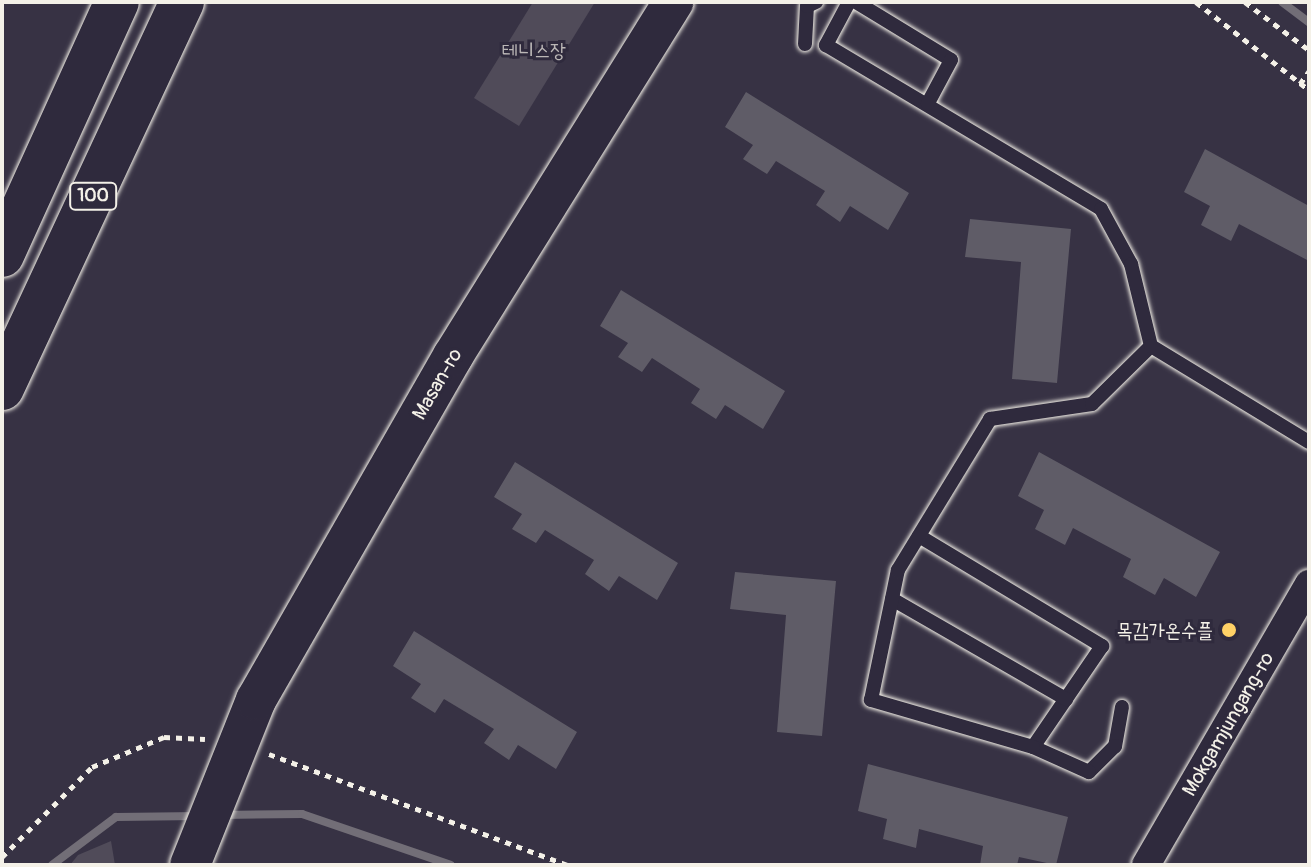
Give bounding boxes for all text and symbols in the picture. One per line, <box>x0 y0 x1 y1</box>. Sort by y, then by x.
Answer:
park label: 테니스장 <box>502 38 566 62</box>
road number: 100 <box>69 182 117 210</box>
street label: Masan-ro <box>407 344 467 424</box>
place label: 목감가온수플 <box>1116 618 1213 642</box>
marker: 목감가온수플 <box>1220 621 1238 639</box>
street label: Mokgamjungang-ro <box>1177 648 1279 800</box>

